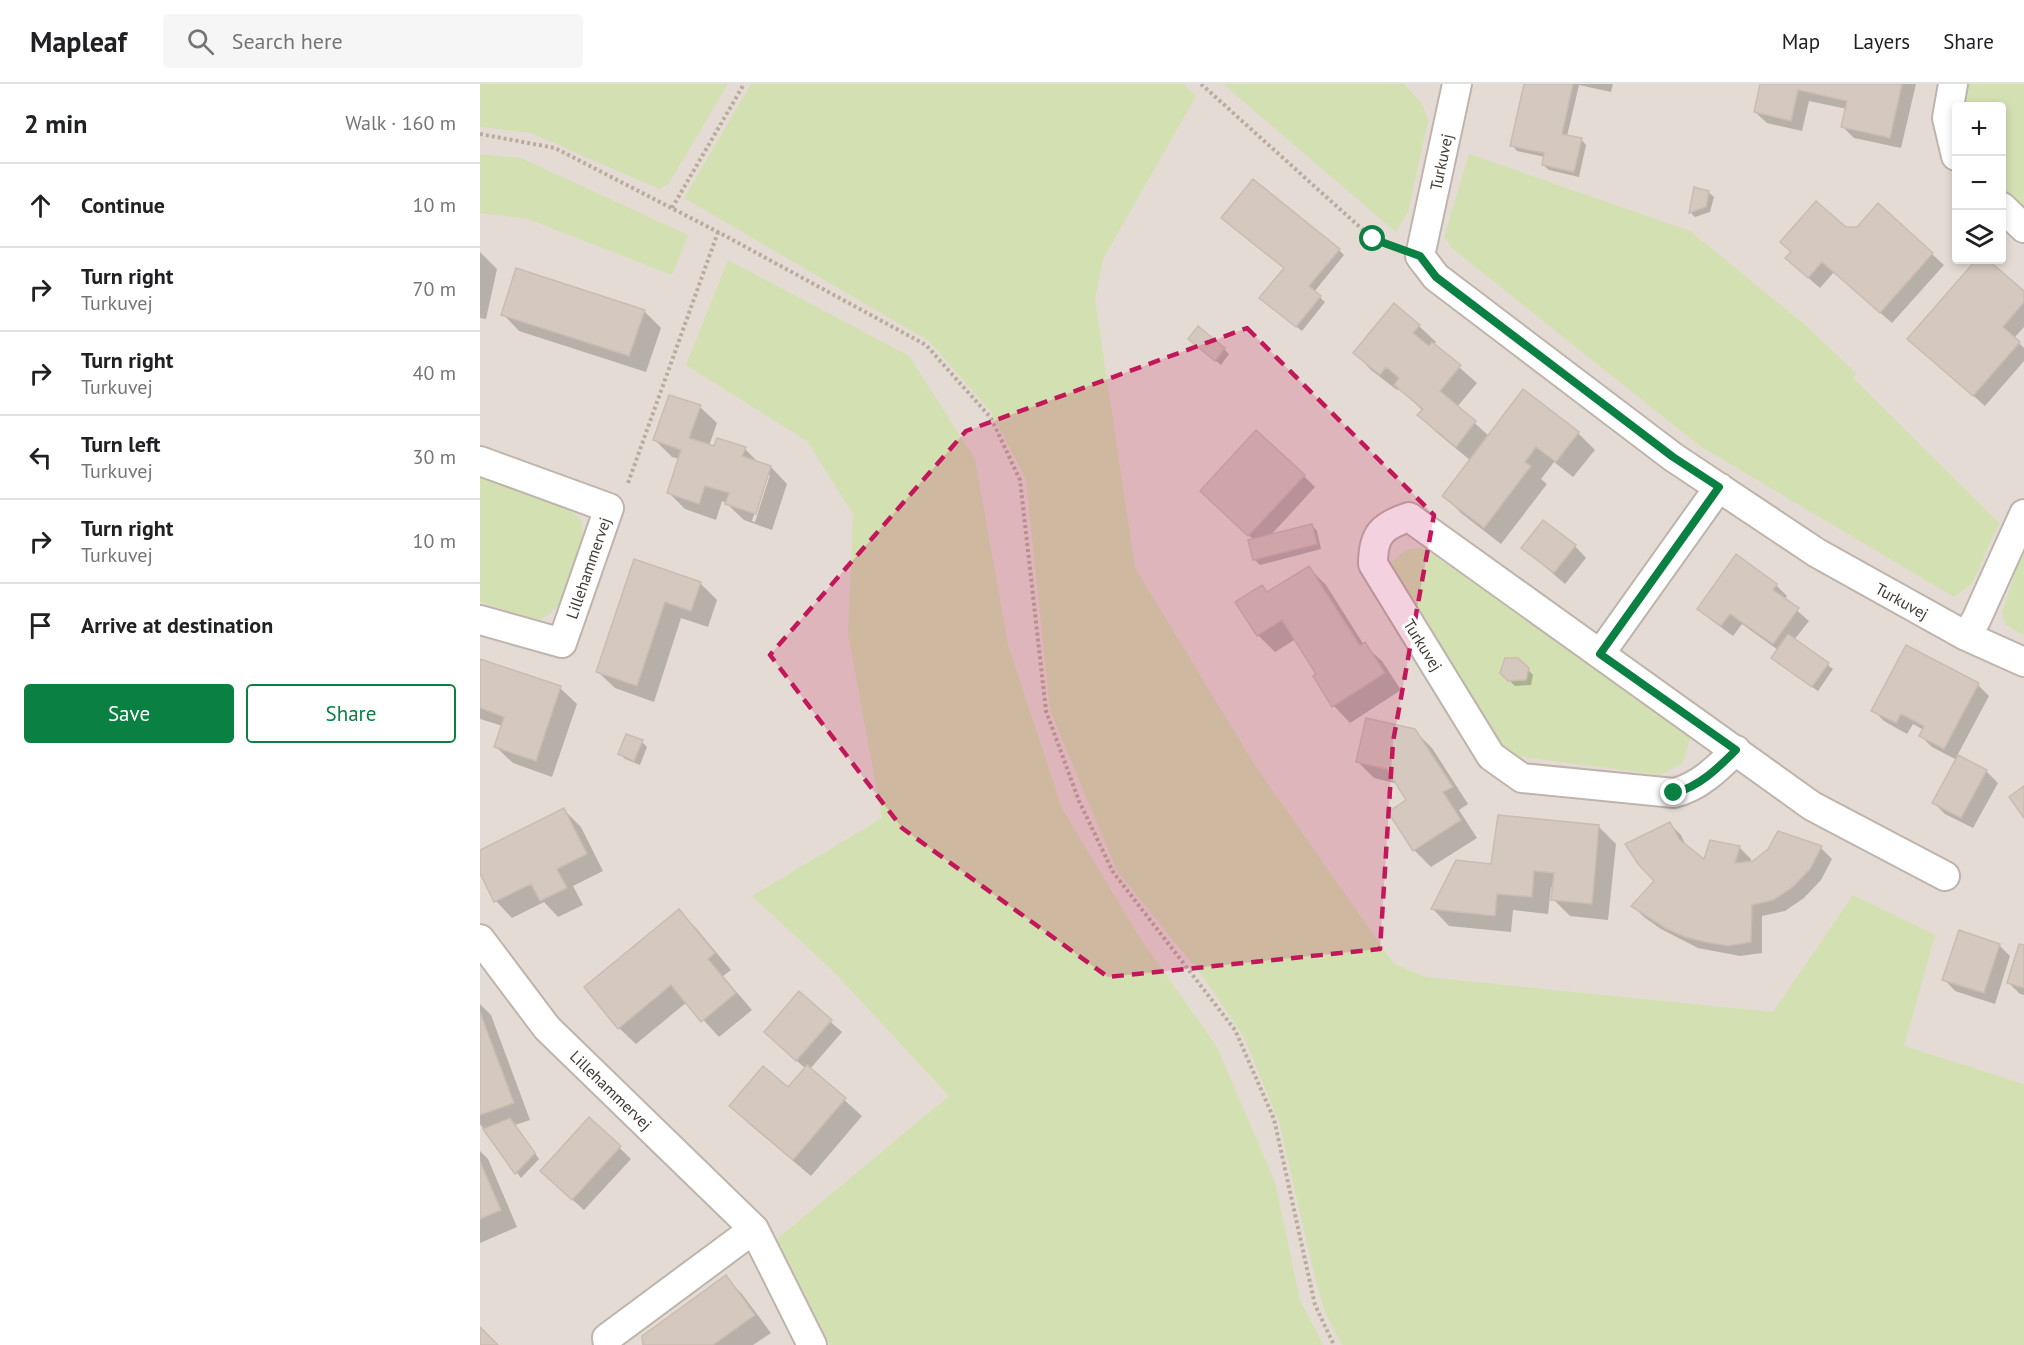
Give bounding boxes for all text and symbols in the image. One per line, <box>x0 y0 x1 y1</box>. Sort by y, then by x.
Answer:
search box <box>163 14 583 68</box>
text: Mapleaf <box>30 23 127 60</box>
icon: search <box>184 25 217 58</box>
text: Search here <box>232 27 343 55</box>
text: Map <box>1782 28 1820 55</box>
text: Layers <box>1853 28 1910 55</box>
text: Share <box>1943 28 1994 55</box>
map controls <box>1952 102 2006 264</box>
button: + <box>1952 102 2006 156</box>
text: 2 min <box>24 107 87 140</box>
text: Walk · 160 m <box>345 110 456 136</box>
street label: Turkuvej <box>1425 132 1457 192</box>
button: − <box>1952 156 2006 210</box>
icon: ahead <box>24 189 57 222</box>
text: Continue <box>81 191 165 219</box>
text: 10 m <box>413 192 456 218</box>
button: layers <box>1952 210 2006 264</box>
route start <box>1359 225 1385 251</box>
text: Turn right <box>81 262 173 290</box>
icon: right <box>24 273 57 306</box>
text: 70 m <box>413 276 456 302</box>
text: Turkuvej <box>81 290 153 316</box>
text: Turn right <box>81 346 173 374</box>
icon: right <box>24 357 57 390</box>
text: 40 m <box>413 360 456 386</box>
text: Turkuvej <box>81 374 153 400</box>
text: Turn left <box>81 430 161 458</box>
icon: left <box>24 441 57 474</box>
text: 30 m <box>413 444 456 470</box>
text: Turkuvej <box>81 458 153 484</box>
text: Turn right <box>81 514 173 542</box>
street label: Lillehammervej <box>561 515 615 621</box>
icon: right <box>24 525 57 558</box>
text: 10 m <box>413 528 456 554</box>
text: Turkuvej <box>81 542 153 568</box>
street label: Turkuvej <box>1872 578 1932 624</box>
icon: arrive <box>24 609 57 642</box>
text: Arrive at destination <box>81 611 273 639</box>
street label: Turkuvej <box>1399 615 1447 675</box>
button: Save <box>24 684 234 743</box>
button: Share <box>246 684 456 743</box>
route end <box>1660 779 1686 805</box>
street label: Lillehammervej <box>566 1046 656 1134</box>

